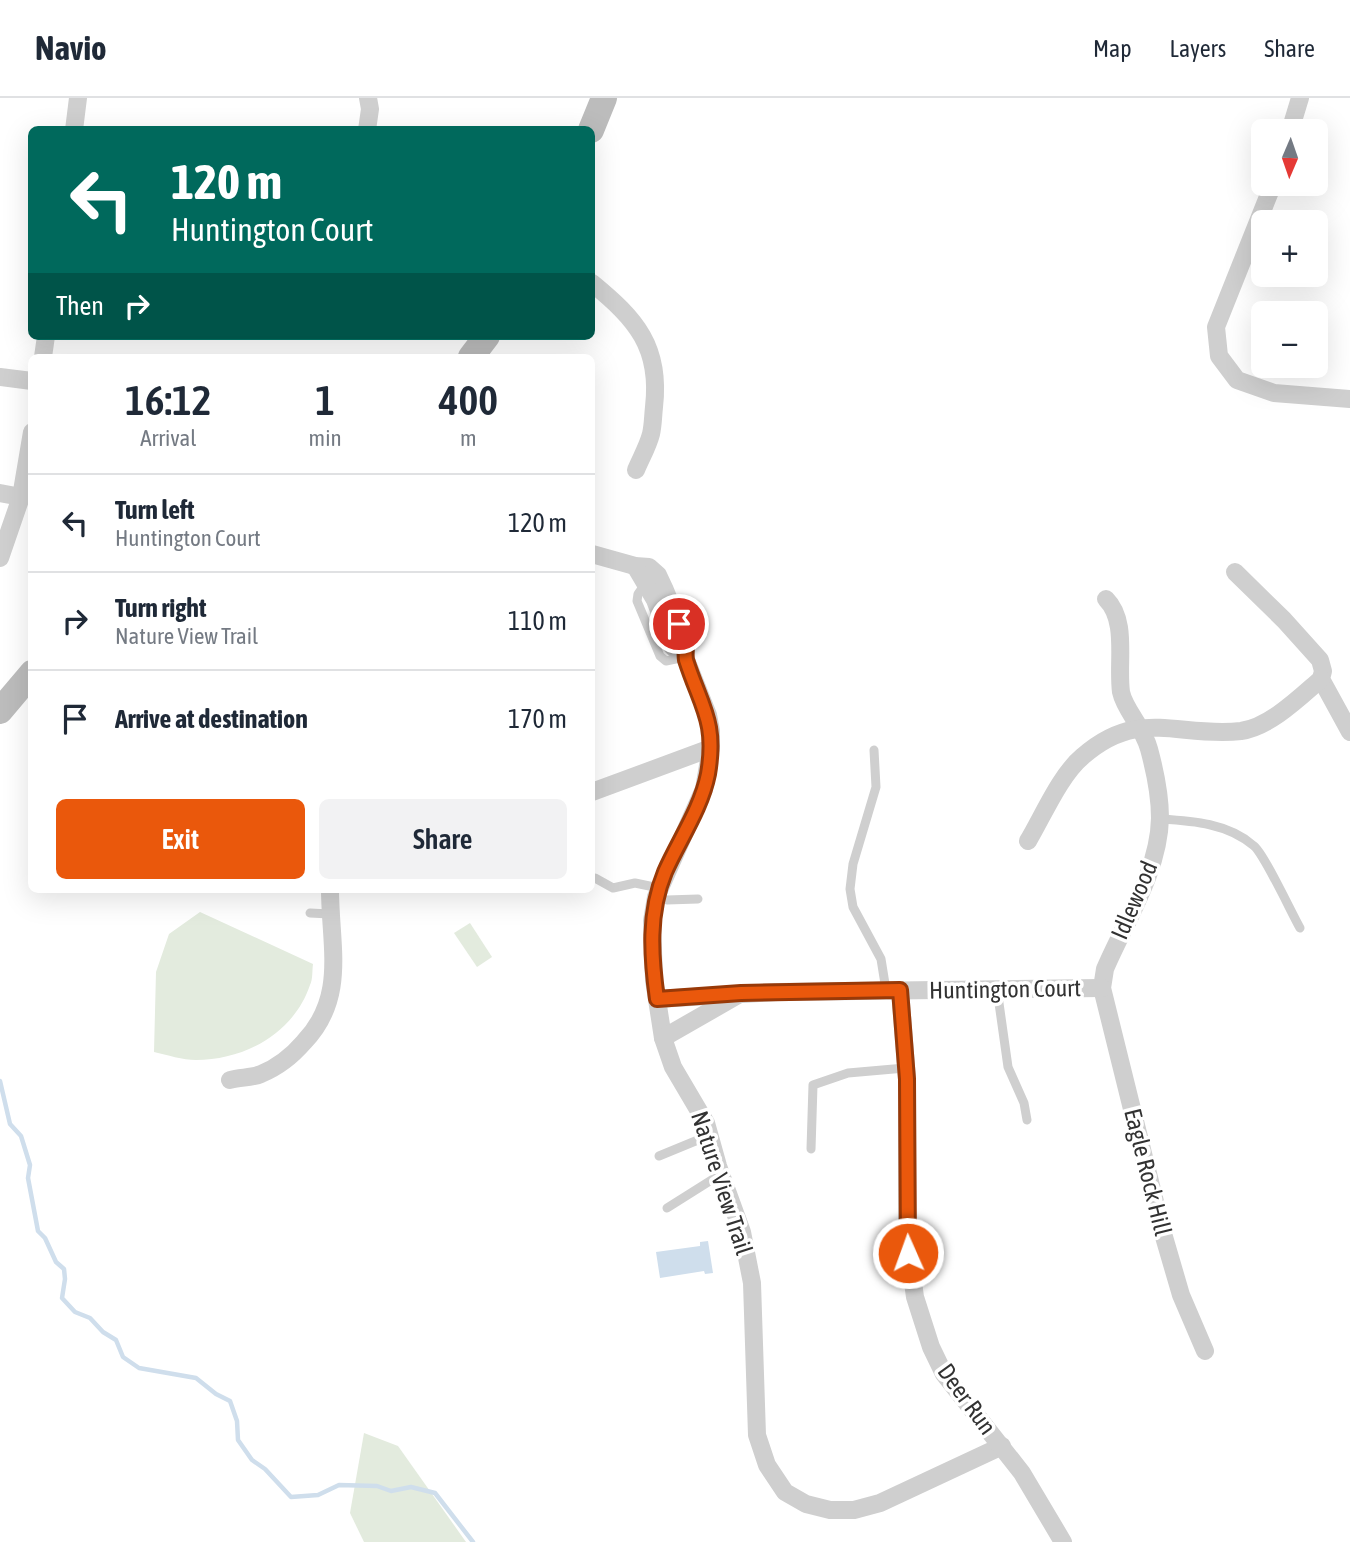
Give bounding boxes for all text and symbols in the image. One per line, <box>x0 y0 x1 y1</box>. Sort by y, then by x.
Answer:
text: Navio <box>35 29 107 67</box>
text: Map <box>1093 35 1132 62</box>
text: Layers <box>1170 35 1226 62</box>
text: Share <box>1264 35 1315 62</box>
north arrow <box>1251 119 1328 196</box>
map controls <box>1251 119 1328 378</box>
text: 120 m <box>171 153 282 209</box>
icon: left <box>56 154 147 245</box>
button: + <box>1251 210 1328 287</box>
text: Huntington Court <box>171 211 374 248</box>
icon: right <box>118 287 156 325</box>
text: Then <box>56 291 104 321</box>
button: − <box>1251 301 1328 378</box>
text: 16:12 <box>125 376 212 424</box>
text: 1 <box>315 376 335 424</box>
text: 400 <box>439 376 498 424</box>
text: Arrival <box>140 425 196 451</box>
text: min <box>309 425 342 451</box>
text: m <box>460 425 477 451</box>
text: Turn left <box>115 495 195 525</box>
icon: left <box>56 504 94 542</box>
text: 120 m <box>508 508 567 538</box>
text: Huntington Court <box>115 525 261 551</box>
text: Turn right <box>115 593 206 623</box>
pin <box>649 594 709 654</box>
icon: right <box>56 602 94 640</box>
icon: arrive <box>660 605 698 643</box>
text: 110 m <box>508 606 567 636</box>
text: Nature View Trail <box>115 623 258 649</box>
icon: arrive <box>56 700 94 738</box>
text: Arrive at destination <box>115 704 308 734</box>
text: 170 m <box>508 704 567 734</box>
button: Exit <box>56 799 305 879</box>
button: Share <box>319 799 567 879</box>
street label: Idlewood <box>1105 857 1163 943</box>
street label: Huntington Court <box>929 974 1081 1004</box>
street label: Eagle Rock Hill <box>1119 1106 1177 1239</box>
street label: Nature View Trail <box>686 1108 758 1259</box>
position arrow <box>871 1216 945 1290</box>
street label: Deer Run <box>932 1358 1002 1440</box>

